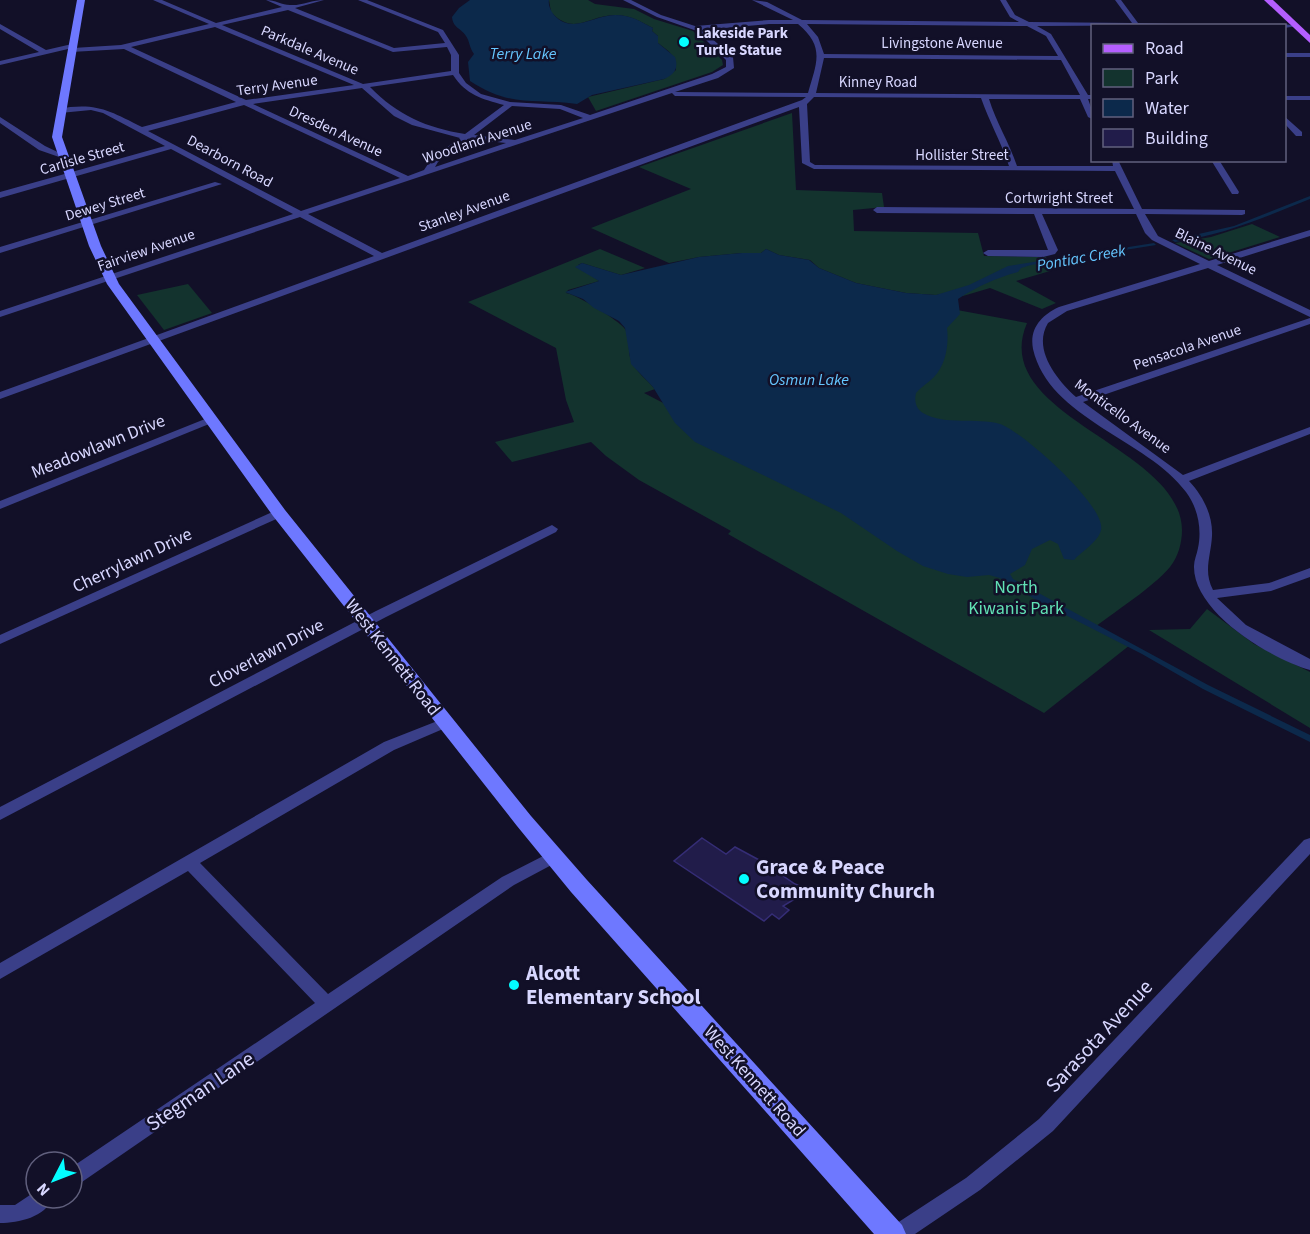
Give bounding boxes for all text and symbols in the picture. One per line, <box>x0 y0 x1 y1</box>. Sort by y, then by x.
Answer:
street label: Parkdale Avenue <box>258 20 362 80</box>
place label: Lakeside Park Turtle Statue <box>696 23 789 61</box>
legend <box>1091 24 1286 162</box>
street label: Livingstone Avenue <box>881 33 1003 54</box>
marker: Lakeside Park Turtle Statue <box>677 35 691 49</box>
text: Road <box>1145 36 1184 61</box>
water label: Terry Lake <box>490 43 557 65</box>
text: Park <box>1145 66 1179 91</box>
street label: Terry Avenue <box>235 69 319 102</box>
street label: Kinney Road <box>839 72 917 93</box>
text: Water <box>1145 96 1189 121</box>
street label: Dresden Avenue <box>285 101 386 162</box>
street label: Woodland Avenue <box>420 114 534 169</box>
text: Building <box>1145 126 1208 151</box>
street label: Dearborn Road <box>183 130 276 193</box>
street label: Carlisle Street <box>37 136 127 181</box>
street label: Hollister Street <box>915 145 1009 166</box>
street label: Dewey Street <box>63 182 148 227</box>
street label: Stanley Avenue <box>416 185 513 238</box>
street label: Cortwright Street <box>1005 188 1113 209</box>
street label: Blaine Avenue <box>1171 223 1260 280</box>
street label: Fairview Avenue <box>95 224 198 277</box>
water label: Pontiac Creek <box>1035 239 1128 277</box>
street label: Pensacola Avenue <box>1130 319 1244 376</box>
water label: Osmun Lake <box>769 369 849 391</box>
street label: Monticello Avenue <box>1070 374 1175 459</box>
street label: Meadowlawn Drive <box>27 408 169 485</box>
street label: Cherrylawn Drive <box>68 522 196 599</box>
park label: North Kiwanis Park <box>968 575 1064 621</box>
street label: West Kennett Road <box>339 594 446 721</box>
street label: Cloverlawn Drive <box>204 613 328 694</box>
place label: Grace & Peace Community Church <box>756 852 935 906</box>
marker: Grace & Peace Community Church <box>737 872 751 886</box>
place label: Alcott Elementary School <box>525 958 700 1012</box>
street label: Sarasota Avenue <box>1039 973 1159 1099</box>
marker: Alcott Elementary School <box>507 978 521 992</box>
street label: West Kennett Road <box>698 1020 811 1142</box>
street label: Stegman Lane <box>140 1044 260 1138</box>
north arrow <box>24 1150 84 1210</box>
text: N <box>32 1178 55 1201</box>

